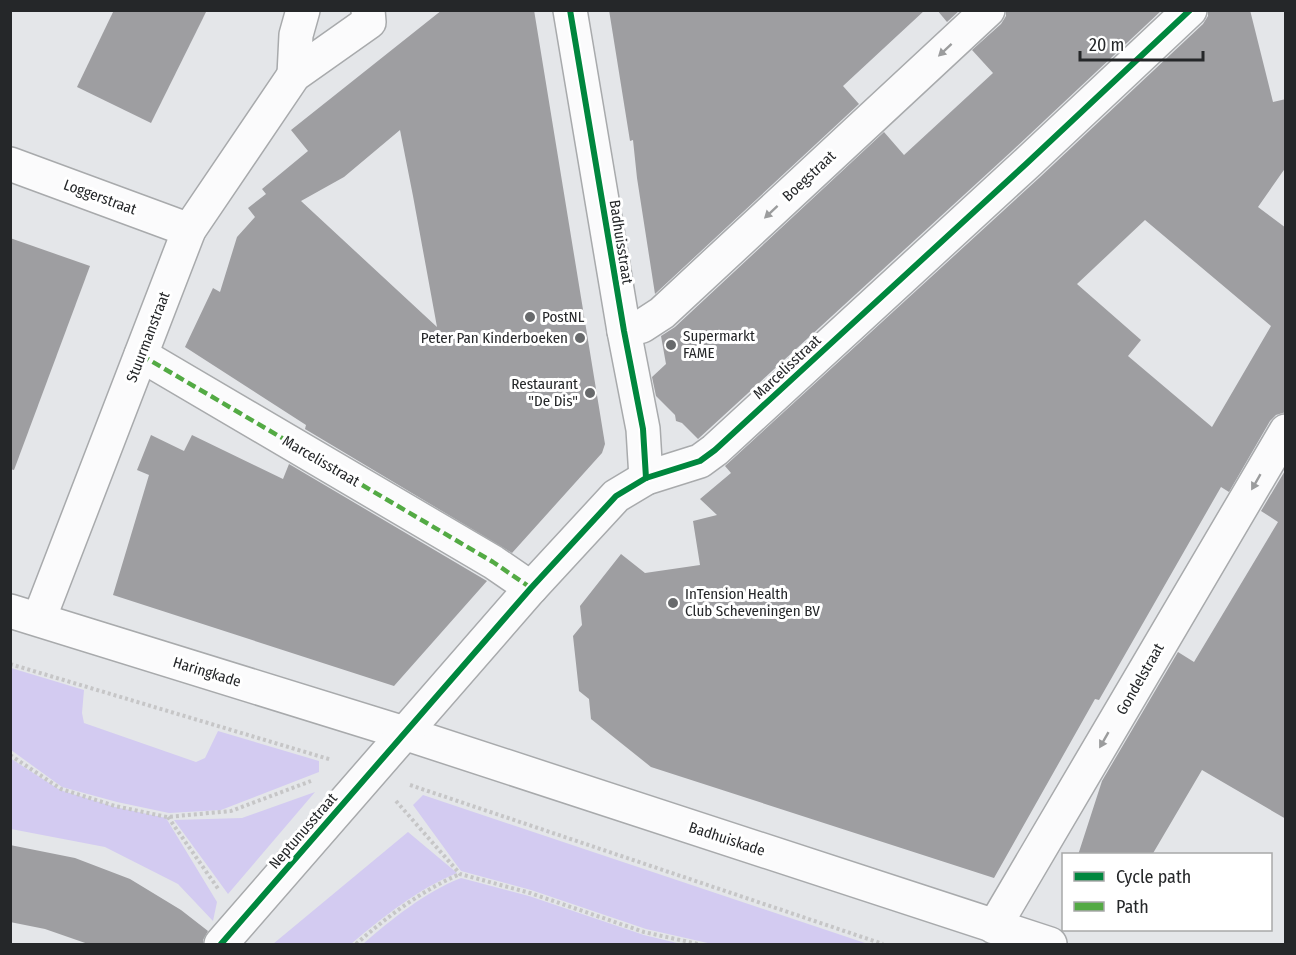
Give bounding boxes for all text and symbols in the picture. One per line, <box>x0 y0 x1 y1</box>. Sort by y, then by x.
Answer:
scale bar <box>1080 24 1203 62</box>
text: 20 m <box>1089 34 1124 56</box>
one-way arrow <box>938 43 953 56</box>
street label: Boegstraat <box>779 147 839 205</box>
street label: Loggerstraat <box>61 176 139 219</box>
street label: Badhuisstraat <box>605 199 637 285</box>
one-way arrow <box>765 204 779 218</box>
street label: Stuurmanstraat <box>122 289 174 385</box>
place label: PostNL <box>542 308 585 326</box>
marker: PostNL <box>523 310 537 324</box>
place label: Supermarkt FAME <box>683 327 755 362</box>
place label: Peter Pan Kinderboeken <box>421 329 568 347</box>
marker: Peter Pan Kinderboeken <box>573 331 587 345</box>
street label: Marcelisstraat <box>749 331 825 403</box>
marker: Supermarkt FAME <box>664 338 678 352</box>
place label: Restaurant "De Dis" <box>511 375 578 410</box>
marker: Restaurant "De Dis" <box>583 386 597 400</box>
street label: Marcelisstraat <box>279 432 363 490</box>
one-way arrow <box>1251 474 1261 491</box>
place label: InTension Health Club Scheveningen BV <box>685 585 820 620</box>
marker: InTension Health Club Scheveningen BV <box>666 596 680 610</box>
street label: Gondelstraat <box>1112 640 1168 718</box>
street label: Haringkade <box>171 653 243 691</box>
one-way arrow <box>1099 732 1109 749</box>
street label: Neptunusstraat <box>265 789 341 873</box>
street label: Badhuiskade <box>687 818 767 860</box>
legend <box>1062 853 1272 931</box>
text: Cycle path <box>1116 866 1191 888</box>
text: Path <box>1116 896 1149 918</box>

